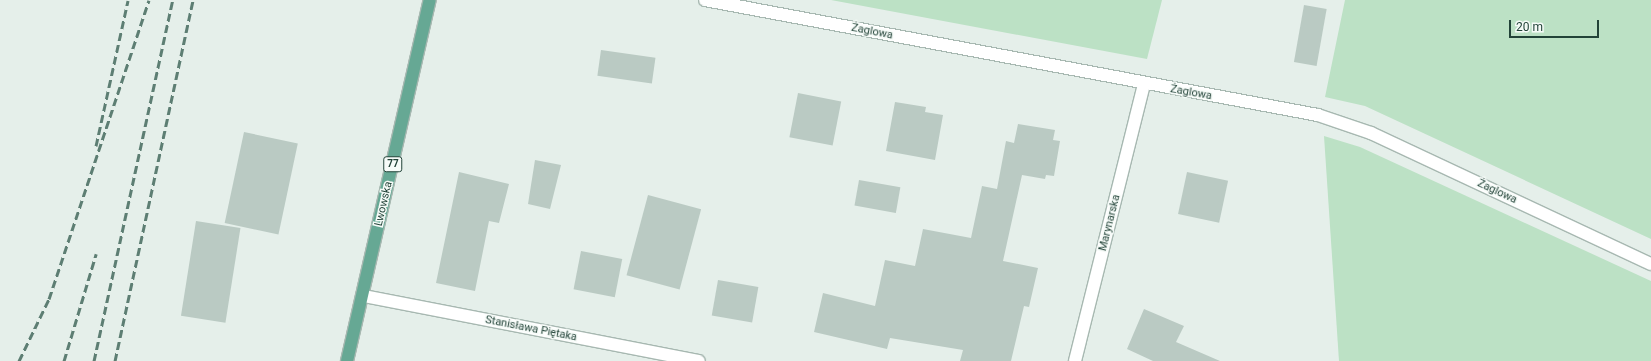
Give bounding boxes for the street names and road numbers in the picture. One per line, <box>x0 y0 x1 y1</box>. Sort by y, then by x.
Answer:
street label: Żaglowa <box>850 22 894 42</box>
street label: Żaglowa <box>1169 83 1213 103</box>
road number: 77 <box>383 156 403 172</box>
street label: Żaglowa <box>1475 177 1519 207</box>
street label: Lwowska <box>372 180 396 228</box>
street label: Marynarska <box>1097 193 1123 253</box>
street label: Stanisława Piętaka <box>484 314 578 344</box>

